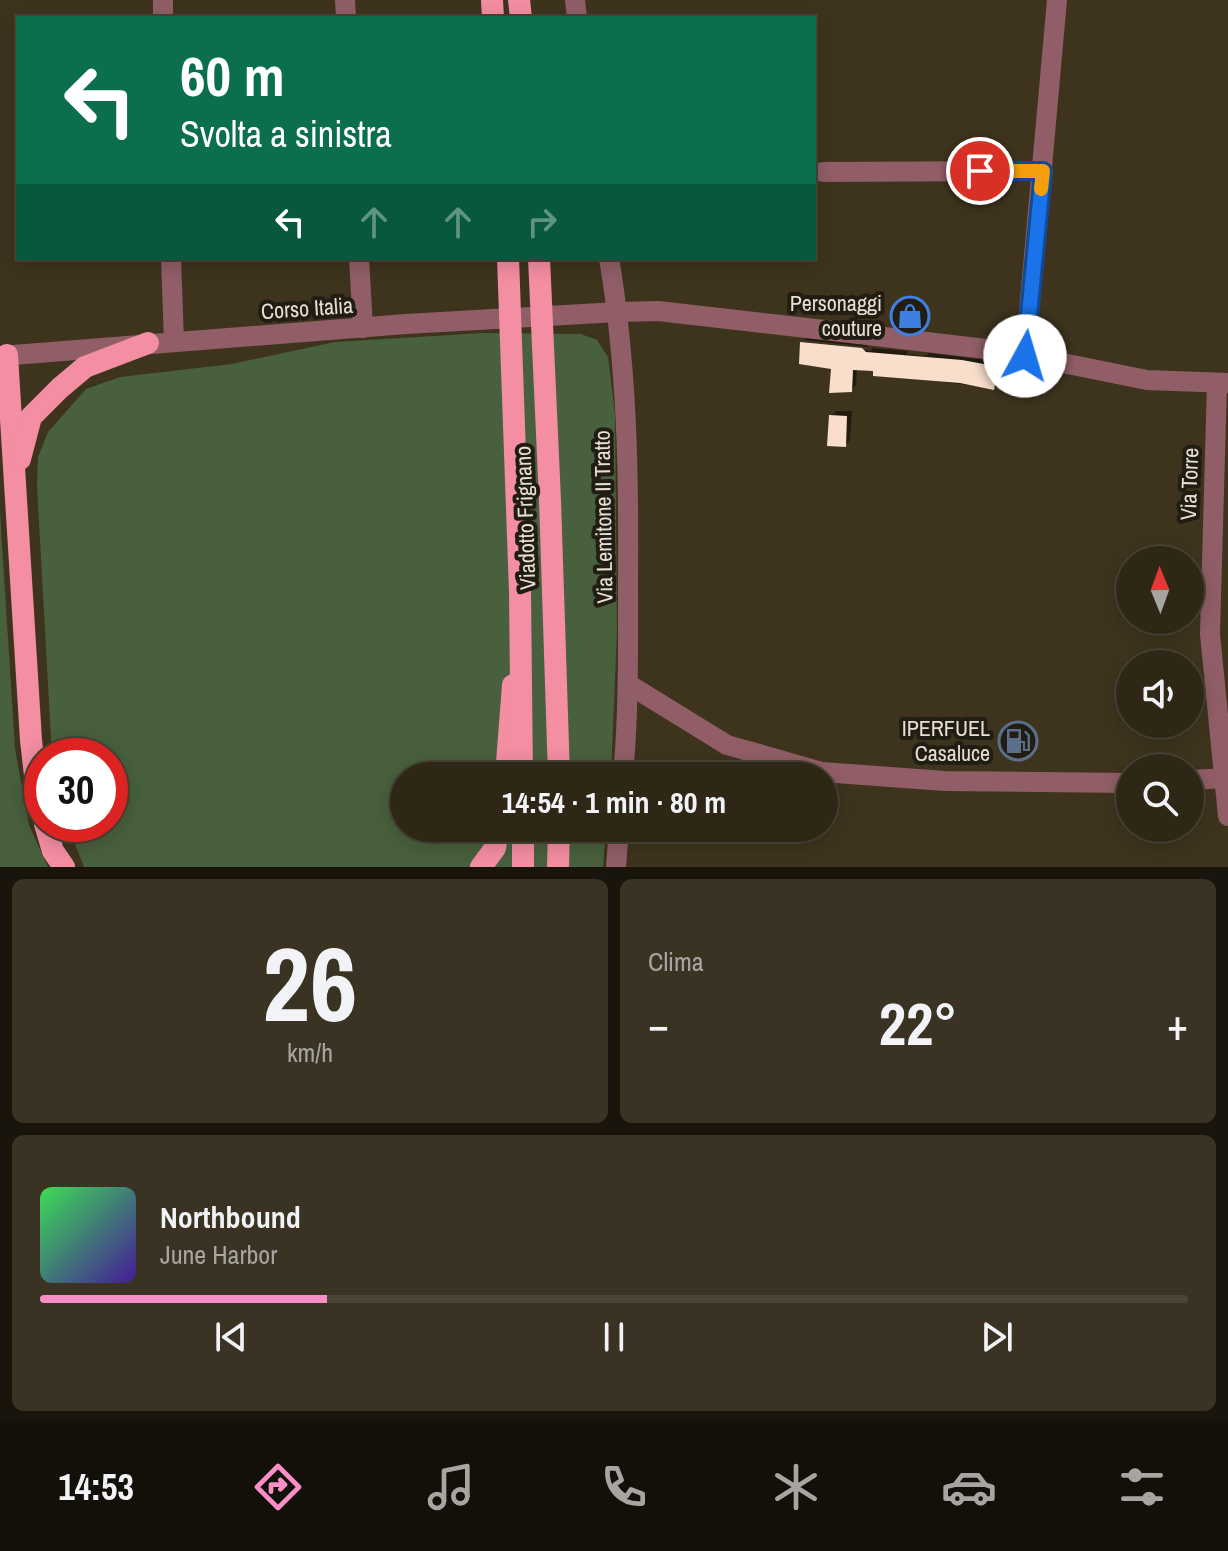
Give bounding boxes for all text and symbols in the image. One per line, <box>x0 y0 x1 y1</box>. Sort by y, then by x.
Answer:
text: 60 m <box>180 38 285 113</box>
icon: left <box>48 48 152 152</box>
text: Svolta a sinistra <box>180 110 392 158</box>
pin <box>946 137 1014 205</box>
icon: arrive <box>958 149 1002 193</box>
icon: left <box>268 200 312 244</box>
icon: ahead <box>352 200 396 244</box>
icon: ahead <box>436 200 480 244</box>
icon: right <box>520 200 564 244</box>
place label: Personaggi couture <box>790 288 882 343</box>
street label: Corso Italia <box>260 290 354 326</box>
shop icon: Personaggi couture <box>889 295 931 337</box>
position arrow <box>983 314 1067 398</box>
street label: Via Lemitone II Tratto <box>586 430 620 604</box>
street label: Viadotto Frignano <box>507 445 543 591</box>
street label: Via Torre <box>1173 447 1205 521</box>
north arrow <box>1116 546 1204 634</box>
map controls <box>1116 546 1204 842</box>
button: sound <box>1116 650 1204 738</box>
place label: IPERFUEL Casaluce <box>902 713 990 768</box>
fuel station icon: IPERFUEL Casaluce <box>997 720 1039 762</box>
speed limit sign: 30 <box>24 738 128 842</box>
button: search <box>1116 754 1204 842</box>
text: 14:54 · 1 min · 80 m <box>502 782 726 822</box>
text: 26 <box>263 913 357 1053</box>
text: Clima <box>648 944 704 979</box>
text: 22° <box>879 983 957 1064</box>
text: − <box>648 994 669 1054</box>
text: + <box>1167 994 1188 1054</box>
text: km/h <box>287 1035 333 1070</box>
text: Northbound <box>160 1197 301 1237</box>
text: June Harbor <box>160 1237 277 1272</box>
icon: previous <box>209 1315 253 1359</box>
icon: pause <box>592 1315 636 1359</box>
icon: next <box>975 1315 1019 1359</box>
icon: directions <box>250 1459 306 1515</box>
icon: music <box>423 1459 479 1515</box>
icon: phone <box>596 1459 652 1515</box>
icon: climate <box>768 1459 824 1515</box>
icon: car <box>941 1459 997 1515</box>
icon: filters <box>1114 1459 1170 1515</box>
text: 14:53 <box>58 1463 134 1511</box>

